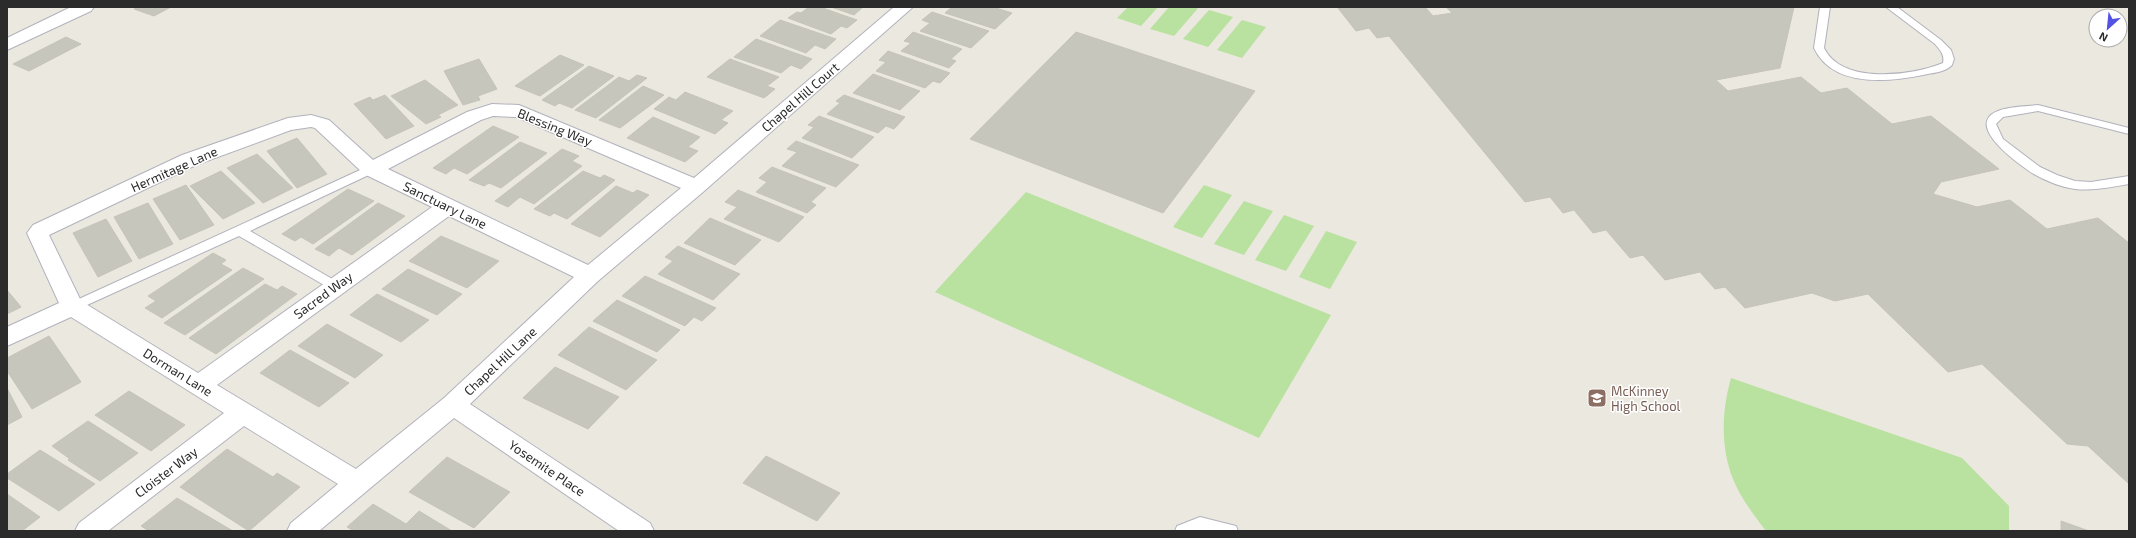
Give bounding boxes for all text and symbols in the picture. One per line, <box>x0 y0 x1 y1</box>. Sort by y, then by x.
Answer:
north arrow <box>2088 8 2128 48</box>
text: N <box>2097 30 2110 45</box>
street label: Chapel Hill Court <box>758 59 842 135</box>
street label: Blessing Way <box>515 105 595 149</box>
street label: Hermitage Lane <box>128 143 220 195</box>
street label: Sanctuary Lane <box>401 178 489 232</box>
street label: Sacred Way <box>290 268 356 322</box>
street label: Chapel Hill Lane <box>460 323 540 399</box>
street label: Dorman Lane <box>140 344 216 400</box>
place label: McKinney High School <box>1611 383 1681 414</box>
school or university icon: McKinney High School <box>1586 387 1608 409</box>
street label: Yosemite Place <box>506 437 588 499</box>
street label: Cloister Way <box>132 443 201 501</box>

